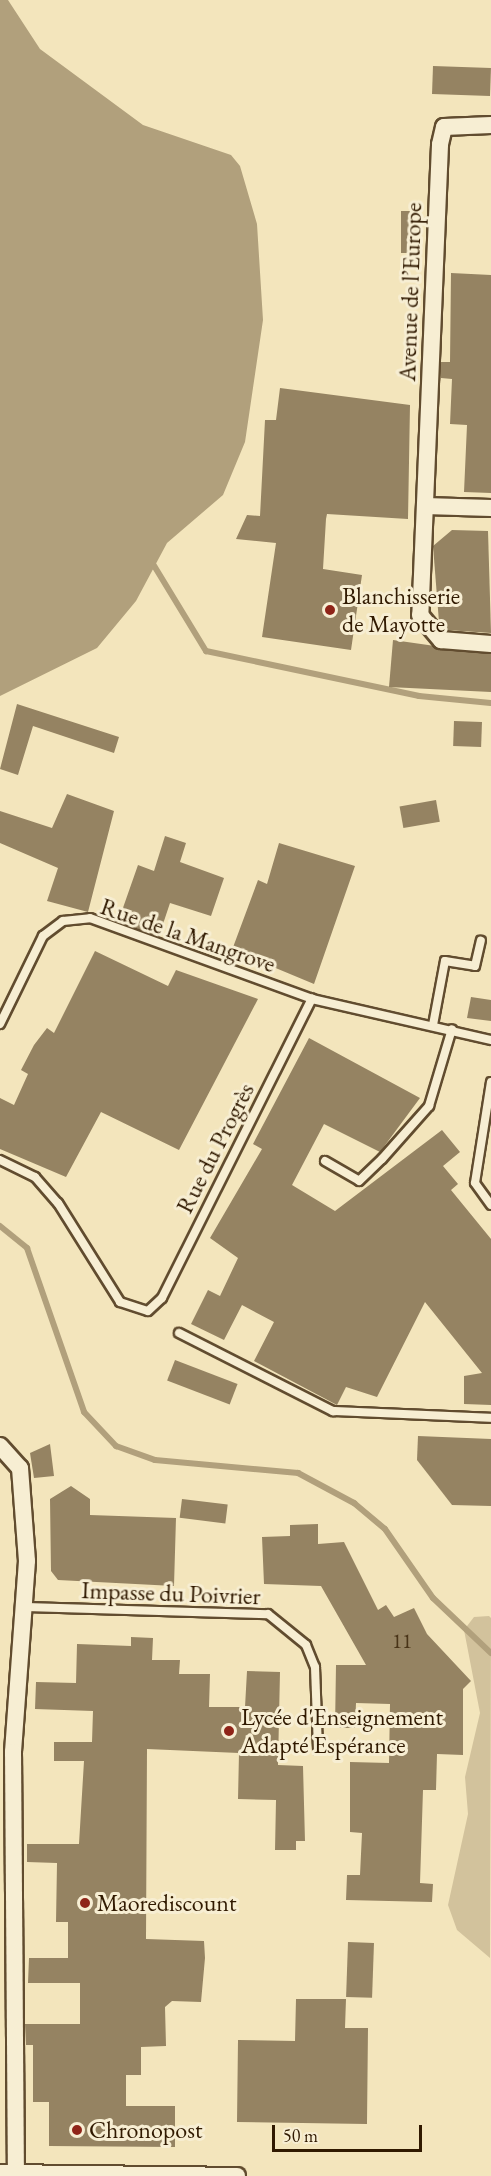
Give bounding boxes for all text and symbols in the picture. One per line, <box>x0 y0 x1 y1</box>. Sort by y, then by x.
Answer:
street label: Avenue de l’Europe <box>392 202 428 382</box>
place label: Blanchisserie de Mayotte <box>342 582 460 638</box>
marker: Blanchisserie de Mayotte <box>323 603 337 617</box>
street label: Rue de la Mangrove <box>97 892 279 978</box>
street label: Rue du Progrès <box>170 1078 260 1218</box>
street label: Impasse du Poivrier <box>81 1575 261 1611</box>
house number: 11 <box>392 1628 412 1654</box>
place label: Lycée d'Enseignement Adapté Espérance <box>241 1703 443 1759</box>
marker: Lycée d'Enseignement Adapté Espérance <box>222 1724 236 1738</box>
place label: Maorediscount <box>97 1889 237 1917</box>
marker: Maorediscount <box>78 1896 92 1910</box>
scale bar <box>275 2113 425 2151</box>
place label: Chronopost <box>89 2116 202 2144</box>
marker: Chronopost <box>70 2123 84 2137</box>
text: 50 m <box>283 2124 318 2147</box>

